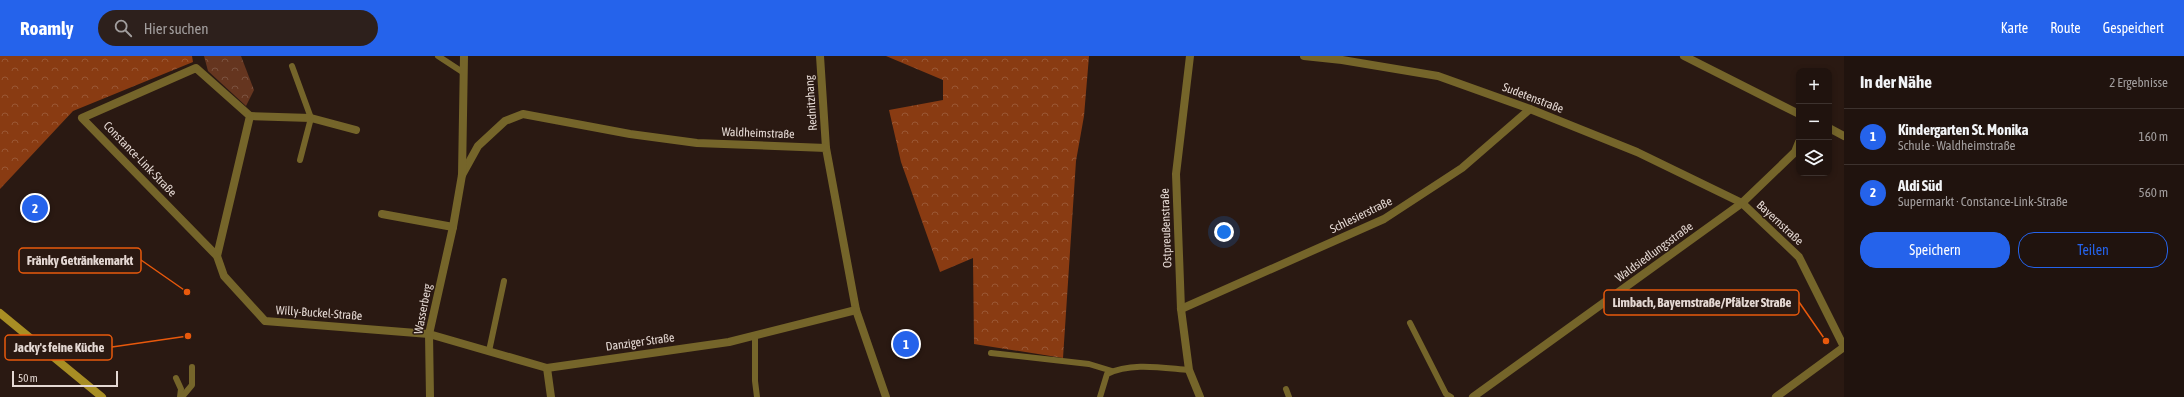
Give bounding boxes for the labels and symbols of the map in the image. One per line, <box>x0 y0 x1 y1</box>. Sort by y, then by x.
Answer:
street label: Rednitzhang <box>802 74 820 131</box>
street label: Sudetenstraße <box>1501 80 1565 116</box>
street label: Constance-Link-Straße <box>101 119 179 199</box>
street label: Waldheimstraße <box>721 125 795 141</box>
street label: Ostpreußenstraße <box>1158 188 1174 268</box>
pin: 2 <box>22 193 48 223</box>
street label: Schlesierstraße <box>1328 194 1394 236</box>
street label: Bayernstraße <box>1754 198 1806 248</box>
street label: Waldsiedlungsstraße <box>1612 219 1696 285</box>
your location <box>1214 222 1234 242</box>
callout: Fränky Getränkemarkt <box>19 248 141 273</box>
text: Fränky Getränkemarkt <box>27 253 133 268</box>
street label: Wasserberg <box>411 282 435 335</box>
callout: Limbach, Bayernstraße/Pfälzer Straße <box>1604 290 1799 315</box>
text: Limbach, Bayernstraße/Pfälzer Straße <box>1613 295 1792 310</box>
street label: Willy-Buckel-Straße <box>275 303 363 323</box>
pin: 1 <box>893 329 919 359</box>
street label: Danziger Straße <box>605 330 675 354</box>
callout: Jacky's feine Küche <box>5 335 112 360</box>
text: Jacky's feine Küche <box>13 340 104 355</box>
scale bar <box>12 369 118 388</box>

